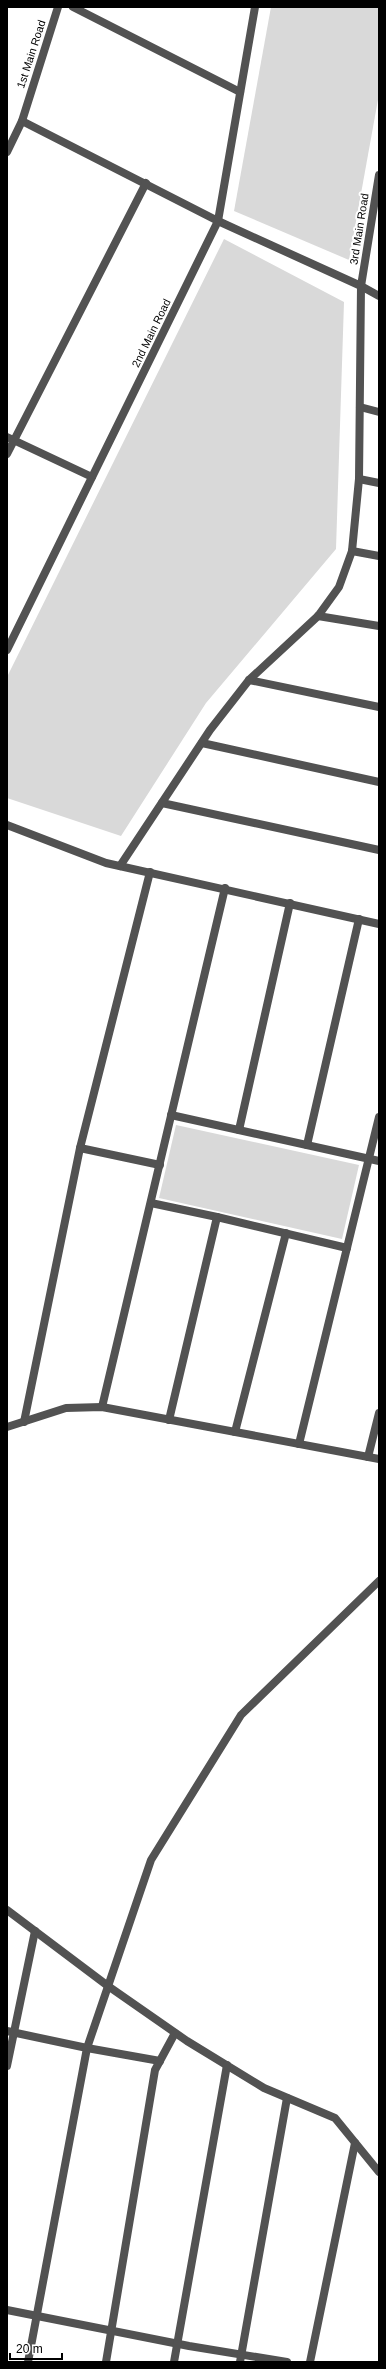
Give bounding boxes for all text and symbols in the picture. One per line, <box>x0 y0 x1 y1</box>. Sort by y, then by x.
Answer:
street label: 1st Main Road <box>14 18 48 90</box>
street label: 3rd Main Road <box>347 192 371 266</box>
street label: 2nd Main Road <box>129 297 173 369</box>
scale bar <box>10 2335 62 2361</box>
text: 20 m <box>16 2342 43 2356</box>

